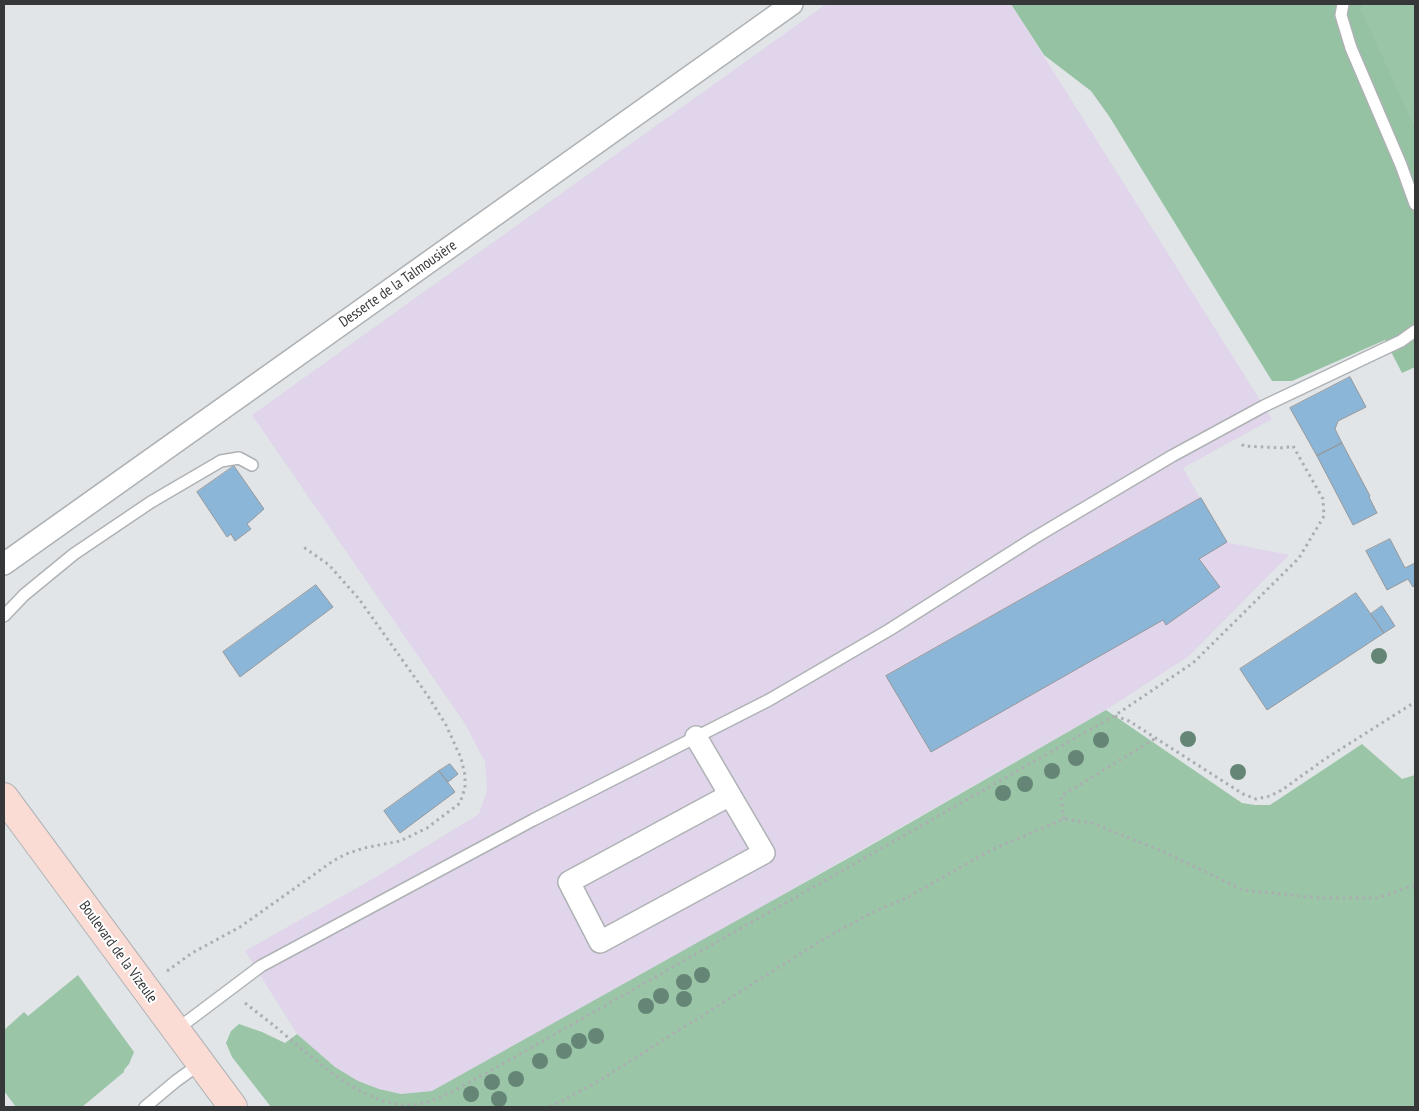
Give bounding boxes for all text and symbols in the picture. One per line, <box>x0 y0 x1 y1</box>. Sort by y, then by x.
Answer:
street label: Desserte de la Talmousière <box>336 237 460 331</box>
street label: Boulevard de la Vizeule <box>75 898 161 1006</box>

